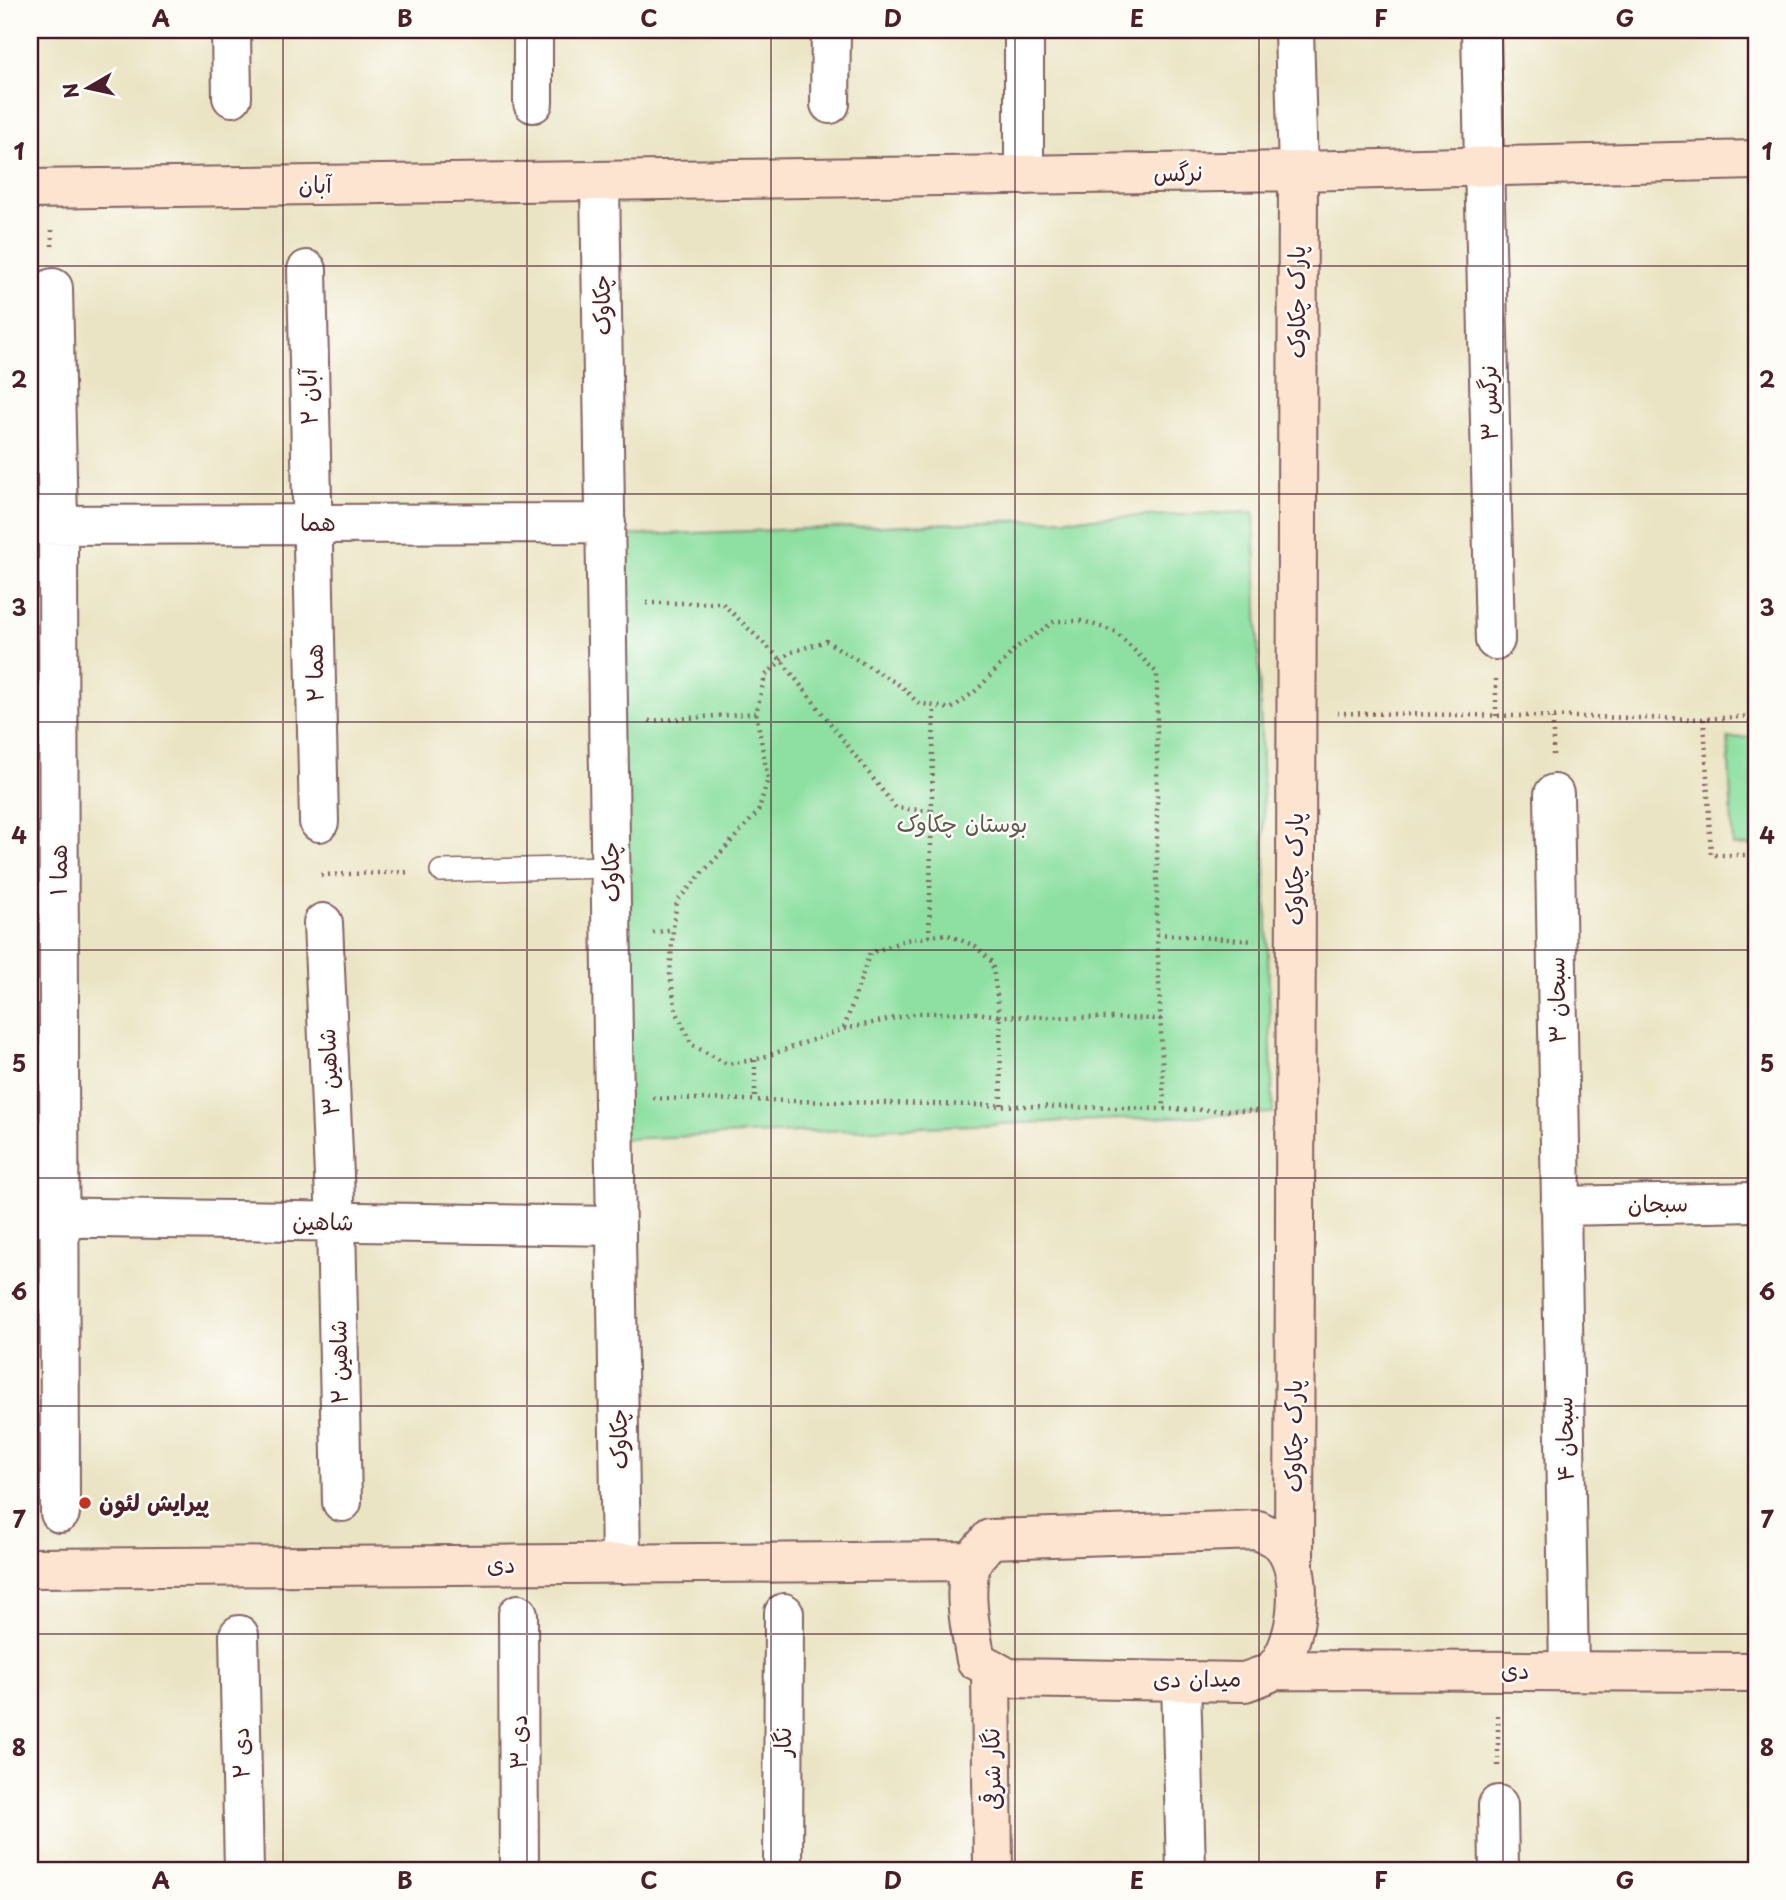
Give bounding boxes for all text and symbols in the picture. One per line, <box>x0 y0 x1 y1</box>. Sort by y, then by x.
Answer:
text: A <box>152 0 170 35</box>
text: B <box>397 0 413 35</box>
text: C <box>640 0 658 35</box>
text: D <box>884 0 902 35</box>
text: E <box>1130 0 1144 35</box>
text: F <box>1374 0 1388 35</box>
text: G <box>1616 0 1634 35</box>
north arrow <box>52 52 122 122</box>
text: N <box>55 81 85 100</box>
text: 1 <box>14 133 25 168</box>
text: 1 <box>1762 133 1773 168</box>
street label: نرگس <box>1153 154 1203 189</box>
street label: آبان <box>298 166 333 201</box>
street label: پارک چکاوک <box>1278 246 1313 358</box>
street label: چکاوک <box>582 274 619 336</box>
text: 2 <box>11 361 27 396</box>
text: 2 <box>1759 361 1775 396</box>
street label: نرگس ۳ <box>1469 365 1506 441</box>
street label: آبان ۲ <box>289 367 325 426</box>
street label: هما <box>300 504 336 539</box>
text: 3 <box>11 589 27 624</box>
text: 3 <box>1759 589 1775 624</box>
street label: هما ۲ <box>295 643 332 703</box>
park label: بوستان چکاوک <box>896 805 1028 840</box>
street label: پارک چکاوک <box>1276 813 1311 925</box>
text: 4 <box>11 817 27 852</box>
text: 4 <box>1759 817 1775 852</box>
street label: چکاوک <box>591 841 628 903</box>
street label: هما ۱ <box>40 844 75 896</box>
street label: سبحان ۳ <box>1537 956 1574 1044</box>
street label: شاهین ۳ <box>308 1027 347 1117</box>
text: 5 <box>12 1045 26 1080</box>
text: 5 <box>1760 1045 1774 1080</box>
street label: سبحان <box>1627 1184 1689 1221</box>
street label: شاهین <box>292 1202 354 1239</box>
text: 6 <box>11 1273 27 1308</box>
text: 6 <box>1759 1273 1775 1308</box>
street label: شاهین ۲ <box>319 1320 356 1404</box>
street label: پارک چکاوک <box>1275 1380 1310 1492</box>
street label: سبحان ۴ <box>1545 1396 1582 1482</box>
street label: چکاوک <box>599 1408 636 1470</box>
place label: پیرایش لئون <box>99 1484 210 1519</box>
marker: پیرایش لئون <box>77 1495 93 1511</box>
text: 7 <box>12 1501 26 1536</box>
text: 7 <box>1760 1501 1774 1536</box>
street label: دی <box>487 1546 515 1581</box>
street label: دی <box>1501 1652 1529 1687</box>
street label: میدان دی <box>1152 1659 1241 1696</box>
street label: دی ۳ <box>500 1715 535 1769</box>
street label: دی ۲ <box>222 1727 257 1779</box>
street label: نگار <box>764 1727 799 1759</box>
street label: نگار شرقی <box>972 1728 1009 1810</box>
text: 8 <box>12 1729 26 1764</box>
text: 8 <box>1760 1729 1774 1764</box>
text: A <box>152 1862 170 1897</box>
text: B <box>397 1862 413 1897</box>
text: C <box>640 1862 658 1897</box>
text: D <box>884 1862 902 1897</box>
text: E <box>1130 1862 1144 1897</box>
text: F <box>1374 1862 1388 1897</box>
text: G <box>1616 1862 1634 1897</box>

